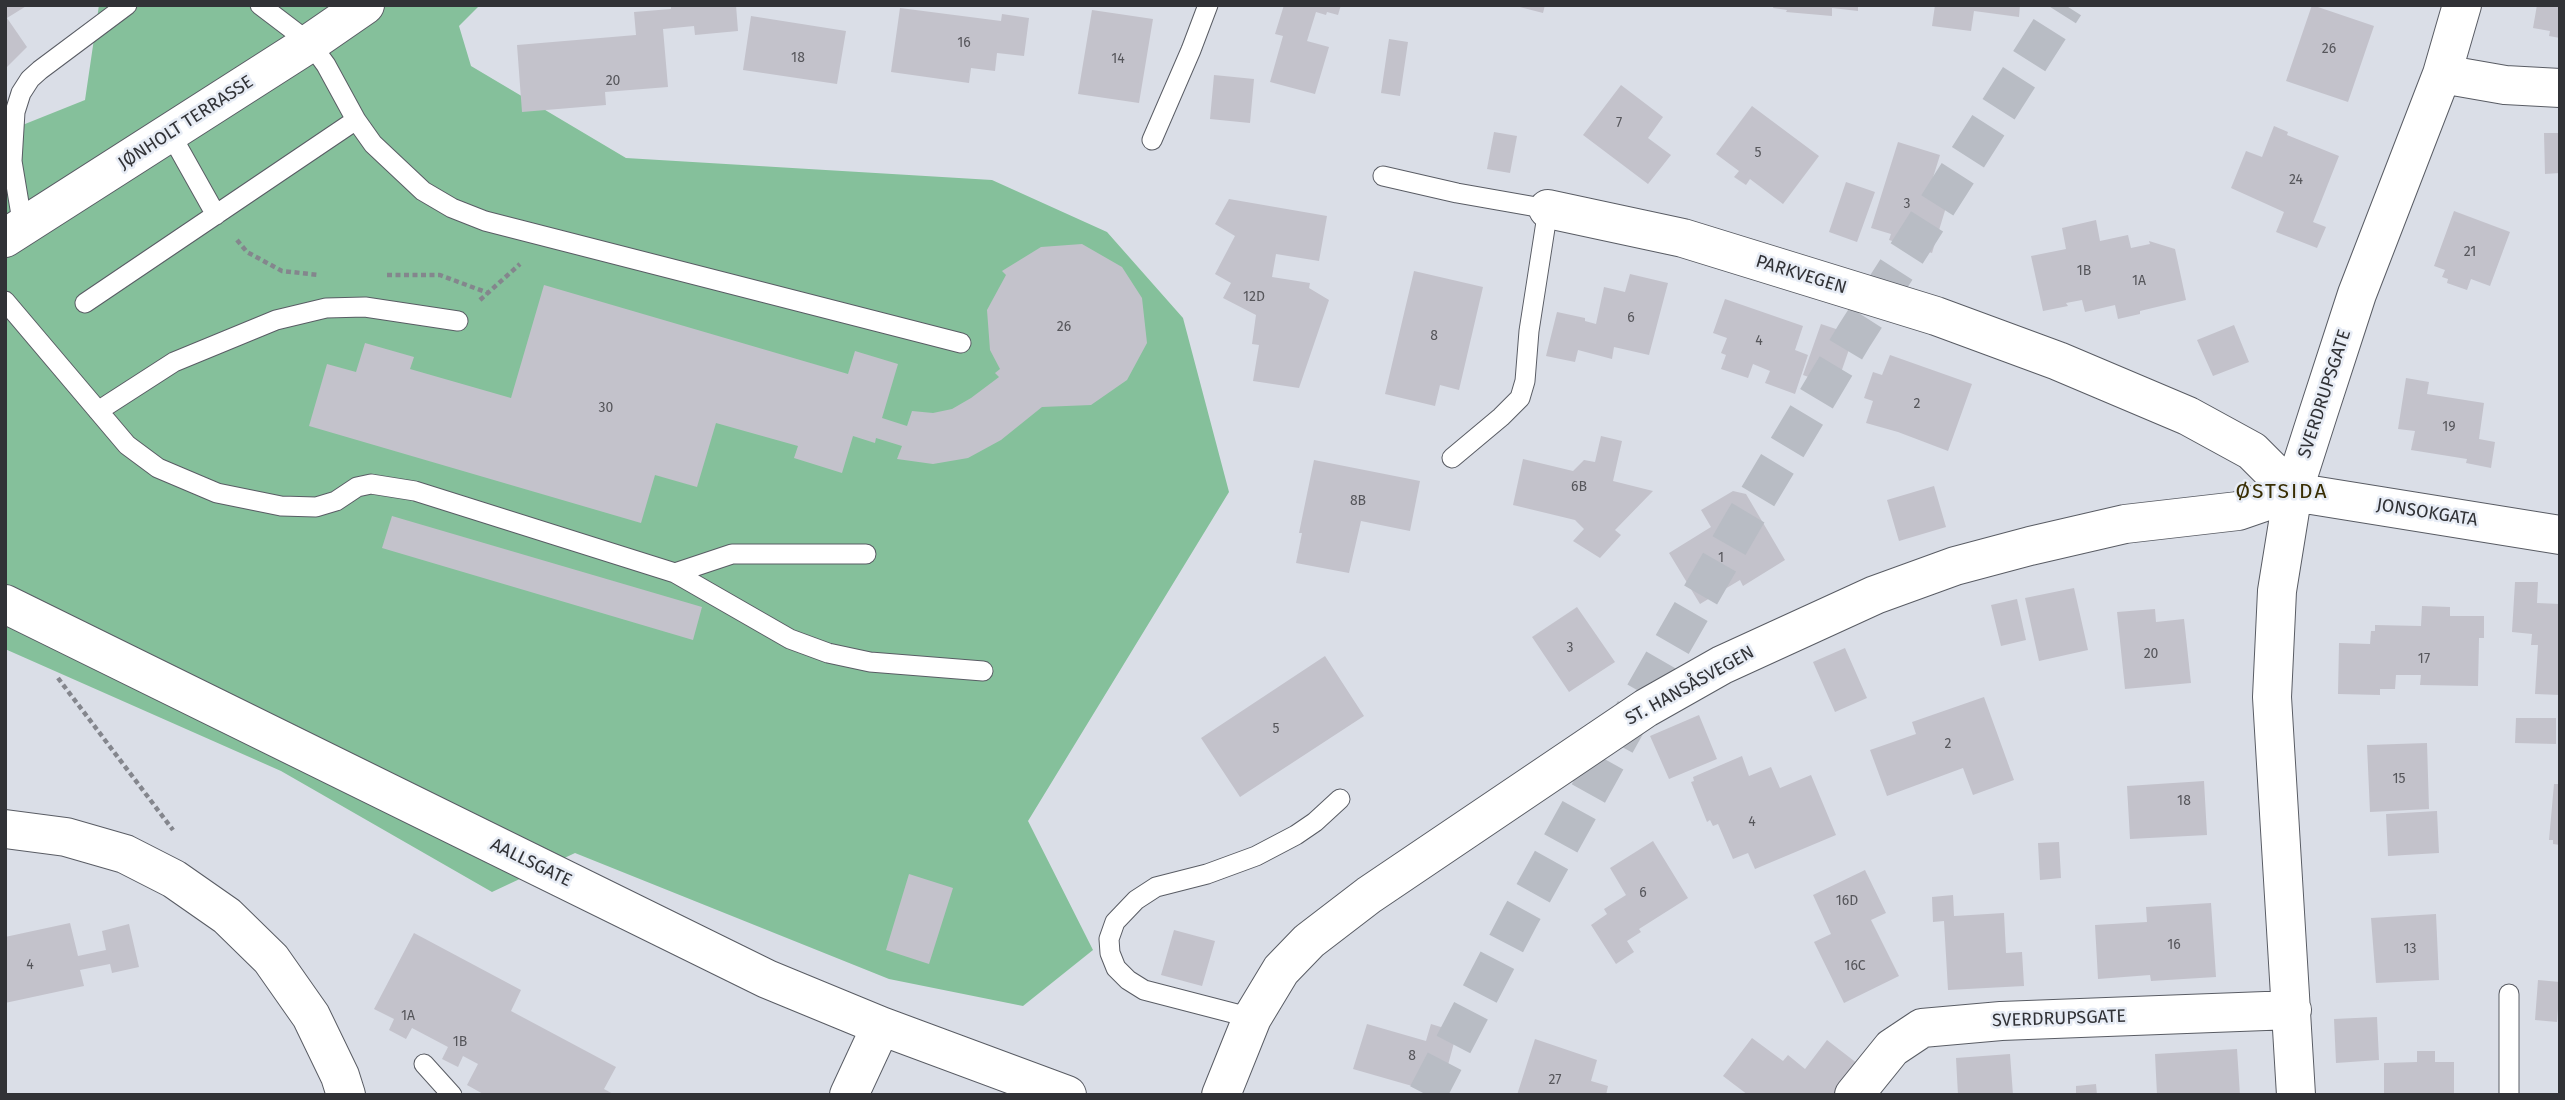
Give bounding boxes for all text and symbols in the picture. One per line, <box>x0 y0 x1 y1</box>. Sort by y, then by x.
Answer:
house number: 16 <box>957 35 971 51</box>
house number: 26 <box>2322 41 2336 57</box>
house number: 18 <box>791 50 805 66</box>
house number: 14 <box>1111 51 1125 67</box>
street label: JØNHOLT TERRASSE <box>114 71 258 175</box>
house number: 20 <box>606 73 620 89</box>
house number: 7 <box>1616 115 1622 131</box>
house number: 5 <box>1754 145 1762 161</box>
house number: 24 <box>2289 172 2303 188</box>
house number: 3 <box>1904 196 1910 212</box>
house number: 21 <box>2464 244 2476 260</box>
street label: PARKVEGEN <box>1753 251 1849 299</box>
house number: 1B <box>2077 263 2091 279</box>
house number: 1A <box>2132 273 2146 289</box>
house number: 12D <box>1243 289 1265 305</box>
house number: 6 <box>1627 310 1635 326</box>
house number: 26 <box>1057 319 1071 335</box>
street label: SVERDRUPSGATE <box>2294 327 2356 461</box>
house number: 8 <box>1430 328 1438 344</box>
house number: 4 <box>1755 333 1763 349</box>
house number: 2 <box>1914 396 1920 412</box>
house number: 30 <box>599 400 613 416</box>
house number: 19 <box>2442 419 2456 435</box>
house number: 6B <box>1571 479 1587 495</box>
district label: ØSTSIDA <box>2236 479 2328 505</box>
house number: 8B <box>1350 493 1366 509</box>
street label: JONSOKGATA <box>2375 494 2479 532</box>
house number: 1 <box>1718 550 1724 566</box>
house number: 3 <box>1567 640 1573 656</box>
street label: ST. HANSÅSVEGEN <box>1622 642 1758 730</box>
house number: 20 <box>2144 646 2158 662</box>
house number: 17 <box>2418 651 2430 667</box>
house number: 5 <box>1272 721 1280 737</box>
house number: 2 <box>1945 736 1951 752</box>
house number: 15 <box>2392 771 2406 787</box>
house number: 18 <box>2177 793 2191 809</box>
house number: 4 <box>1748 814 1756 830</box>
street label: AALLSGATE <box>487 834 575 892</box>
house number: 6 <box>1639 885 1647 901</box>
house number: 16D <box>1836 893 1858 909</box>
house number: 16 <box>2167 937 2181 953</box>
house number: 13 <box>2403 941 2417 957</box>
house number: 4 <box>26 957 34 973</box>
house number: 16C <box>1844 958 1866 974</box>
street label: SVERDRUPSGATE <box>1992 1006 2126 1032</box>
house number: 1A <box>401 1008 415 1024</box>
house number: 1B <box>453 1034 467 1050</box>
house number: 8 <box>1408 1048 1416 1064</box>
house number: 27 <box>1548 1072 1562 1088</box>

